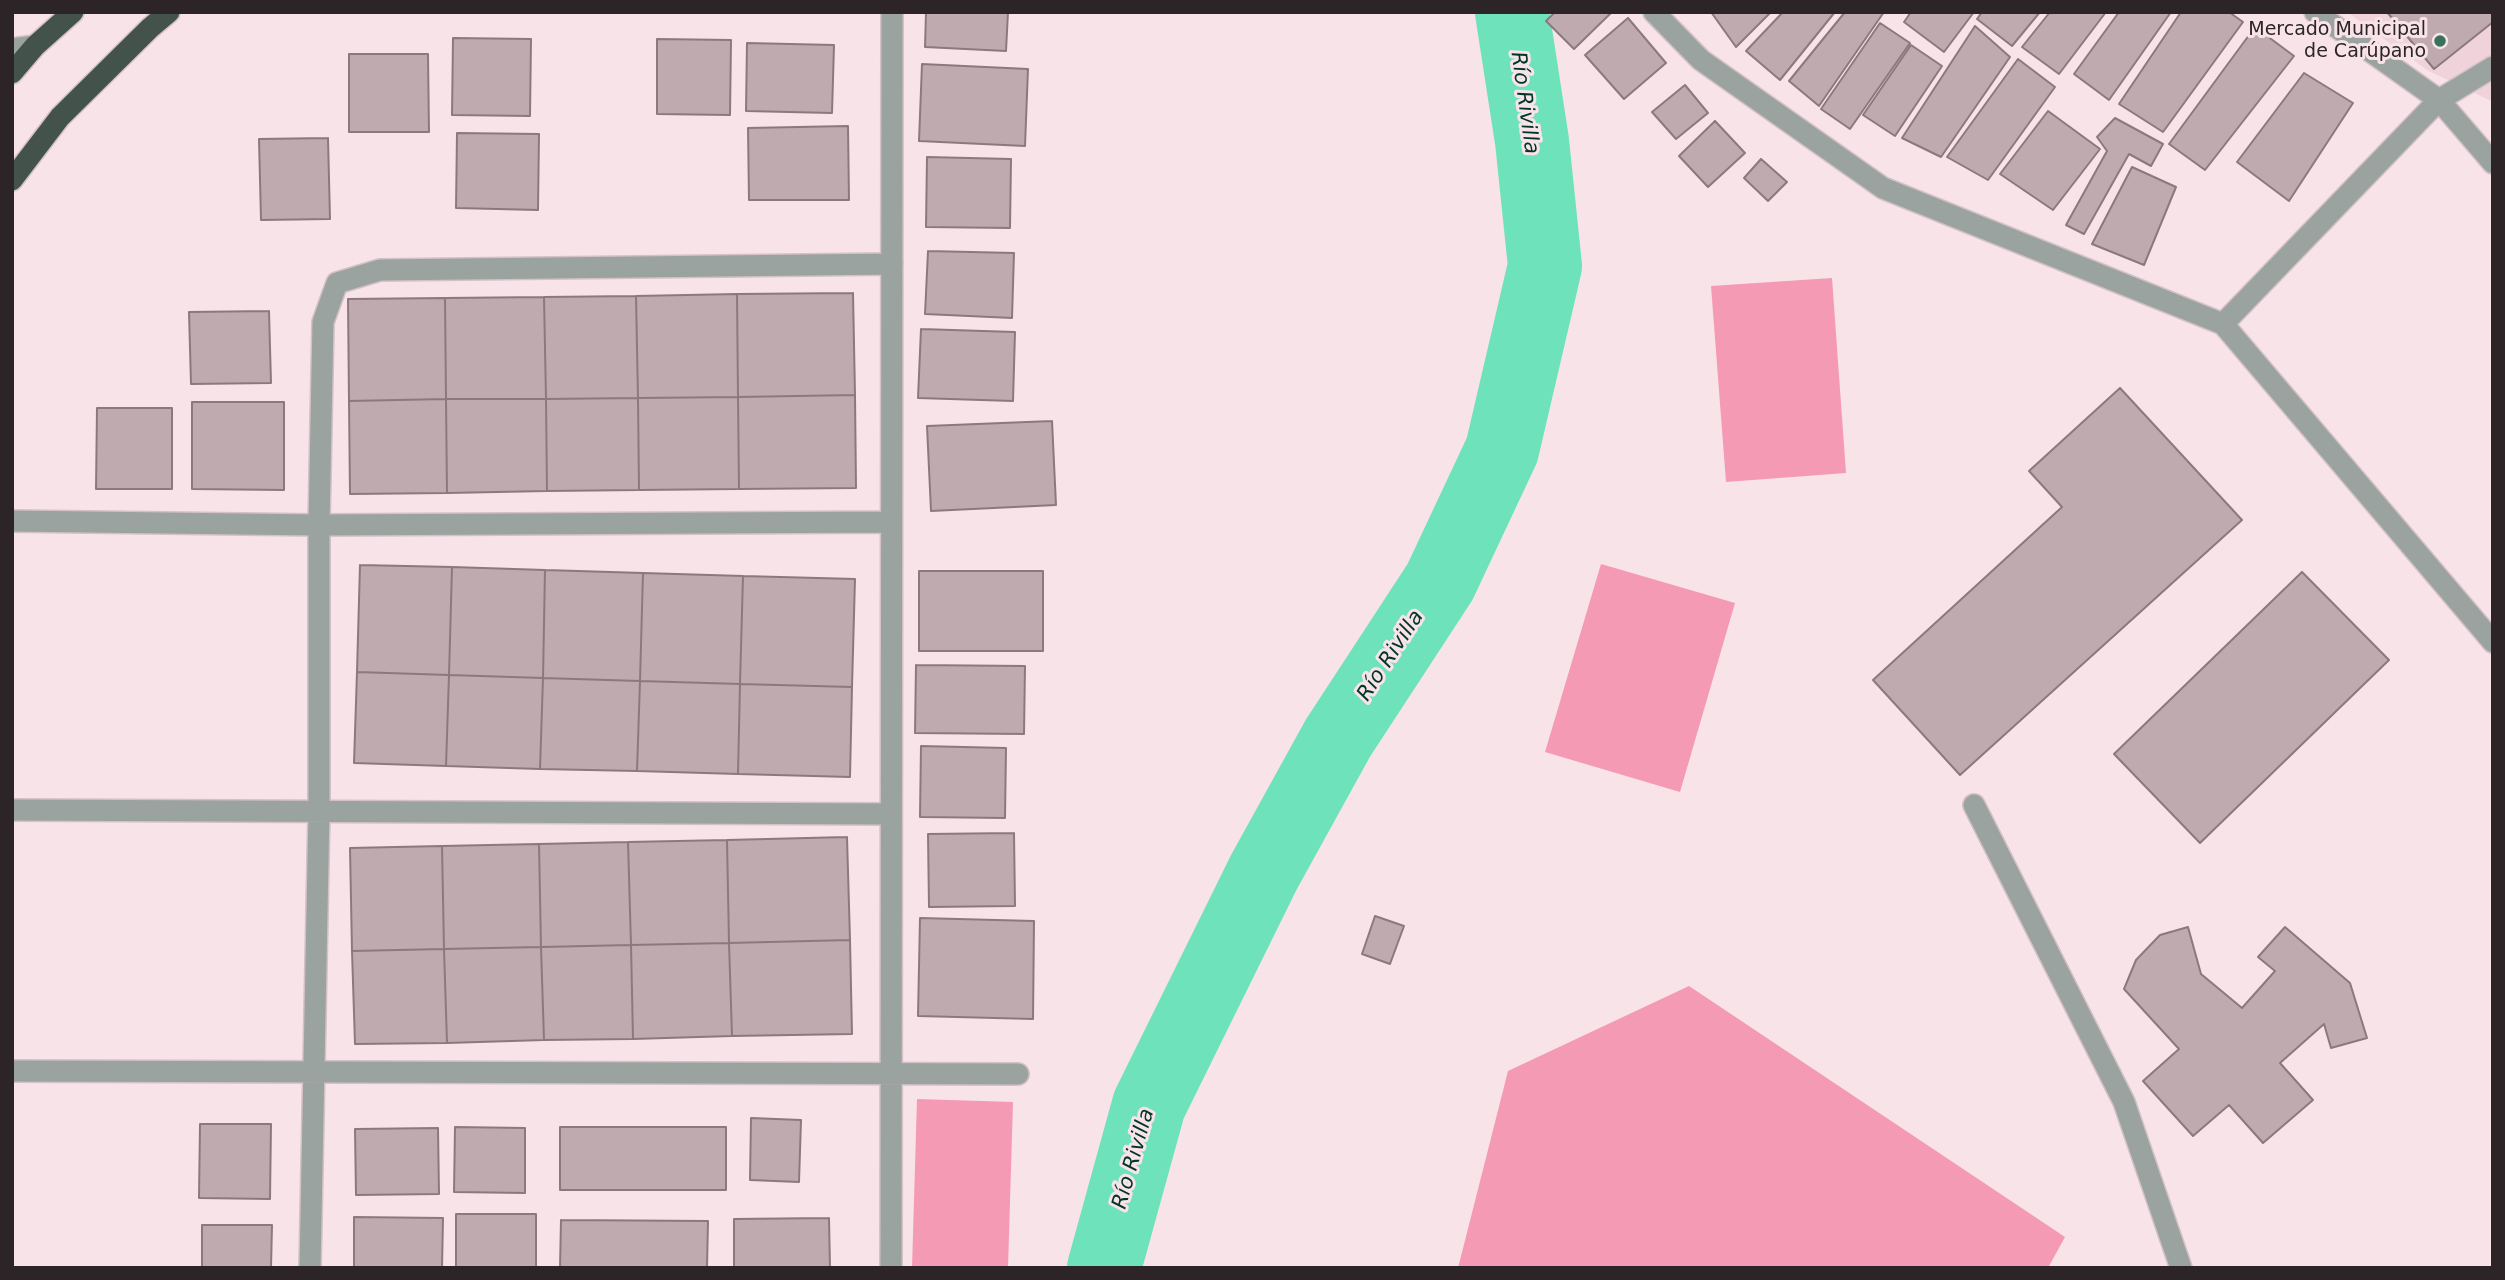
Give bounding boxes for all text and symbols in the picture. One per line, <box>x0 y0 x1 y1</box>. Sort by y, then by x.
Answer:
place label: Mercado Municipal de Carúpano <box>2248 19 2426 63</box>
marker: Mercado Municipal de Carúpano <box>2432 33 2448 49</box>
water label: Río Rivilla <box>1504 50 1544 156</box>
water label: Río Rivilla <box>1352 606 1430 706</box>
water label: Río Rivilla <box>1108 1106 1160 1212</box>

